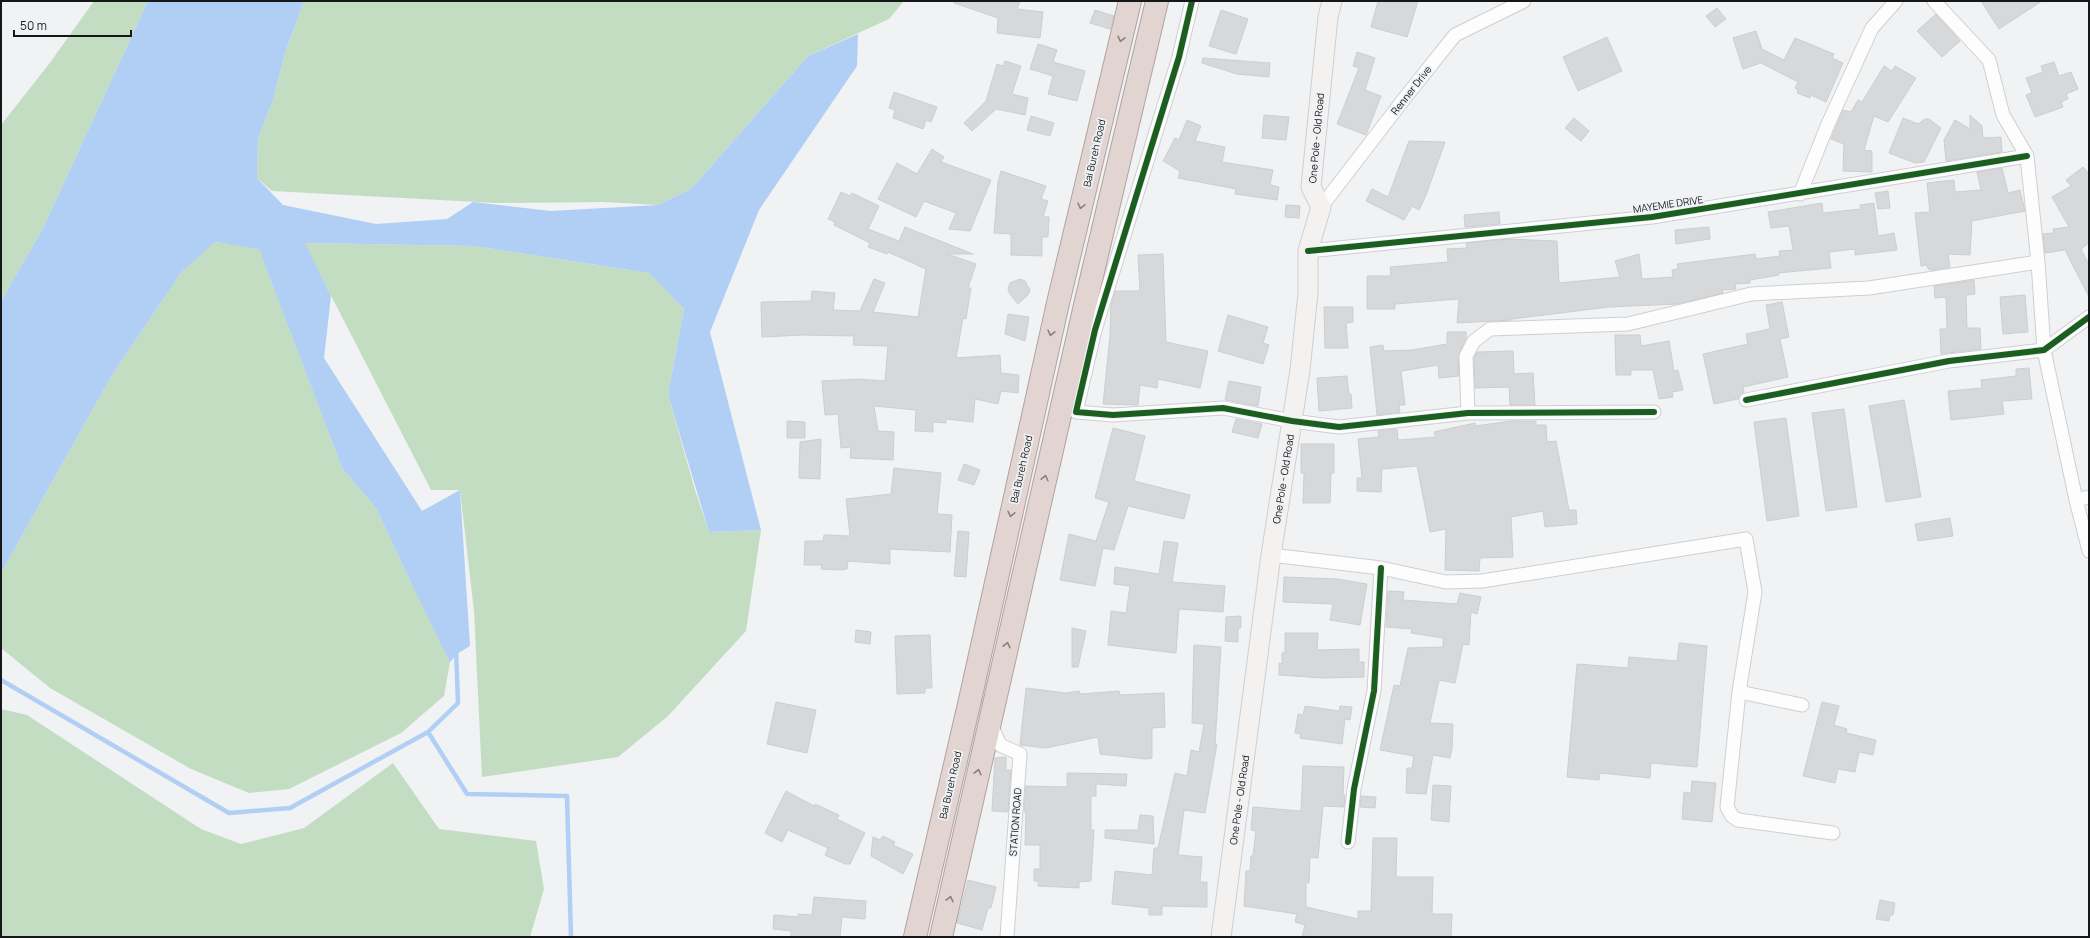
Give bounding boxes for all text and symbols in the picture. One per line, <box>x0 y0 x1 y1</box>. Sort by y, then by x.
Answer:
scale bar <box>14 12 131 38</box>
text: 50 m <box>20 17 47 34</box>
one-way arrow <box>1118 36 1126 42</box>
street label: Renner Drive <box>1387 62 1435 117</box>
street label: One Pole - Old Road <box>1305 92 1327 184</box>
street label: Bai Bureh Road <box>1079 118 1109 188</box>
street label: MAYEMIE DRIVE <box>1632 192 1704 216</box>
one-way arrow <box>1078 203 1086 209</box>
one-way arrow <box>1048 330 1056 336</box>
street label: One Pole - Old Road <box>1269 433 1297 525</box>
street label: Bai Bureh Road <box>1006 434 1036 504</box>
one-way arrow <box>1041 475 1049 481</box>
one-way arrow <box>1008 511 1016 517</box>
one-way arrow <box>1002 642 1011 649</box>
street label: Bai Bureh Road <box>935 750 965 820</box>
street label: One Pole - Old Road <box>1226 754 1252 846</box>
one-way arrow <box>974 769 982 775</box>
street label: STATION ROAD <box>1006 787 1024 857</box>
one-way arrow <box>945 896 953 902</box>

